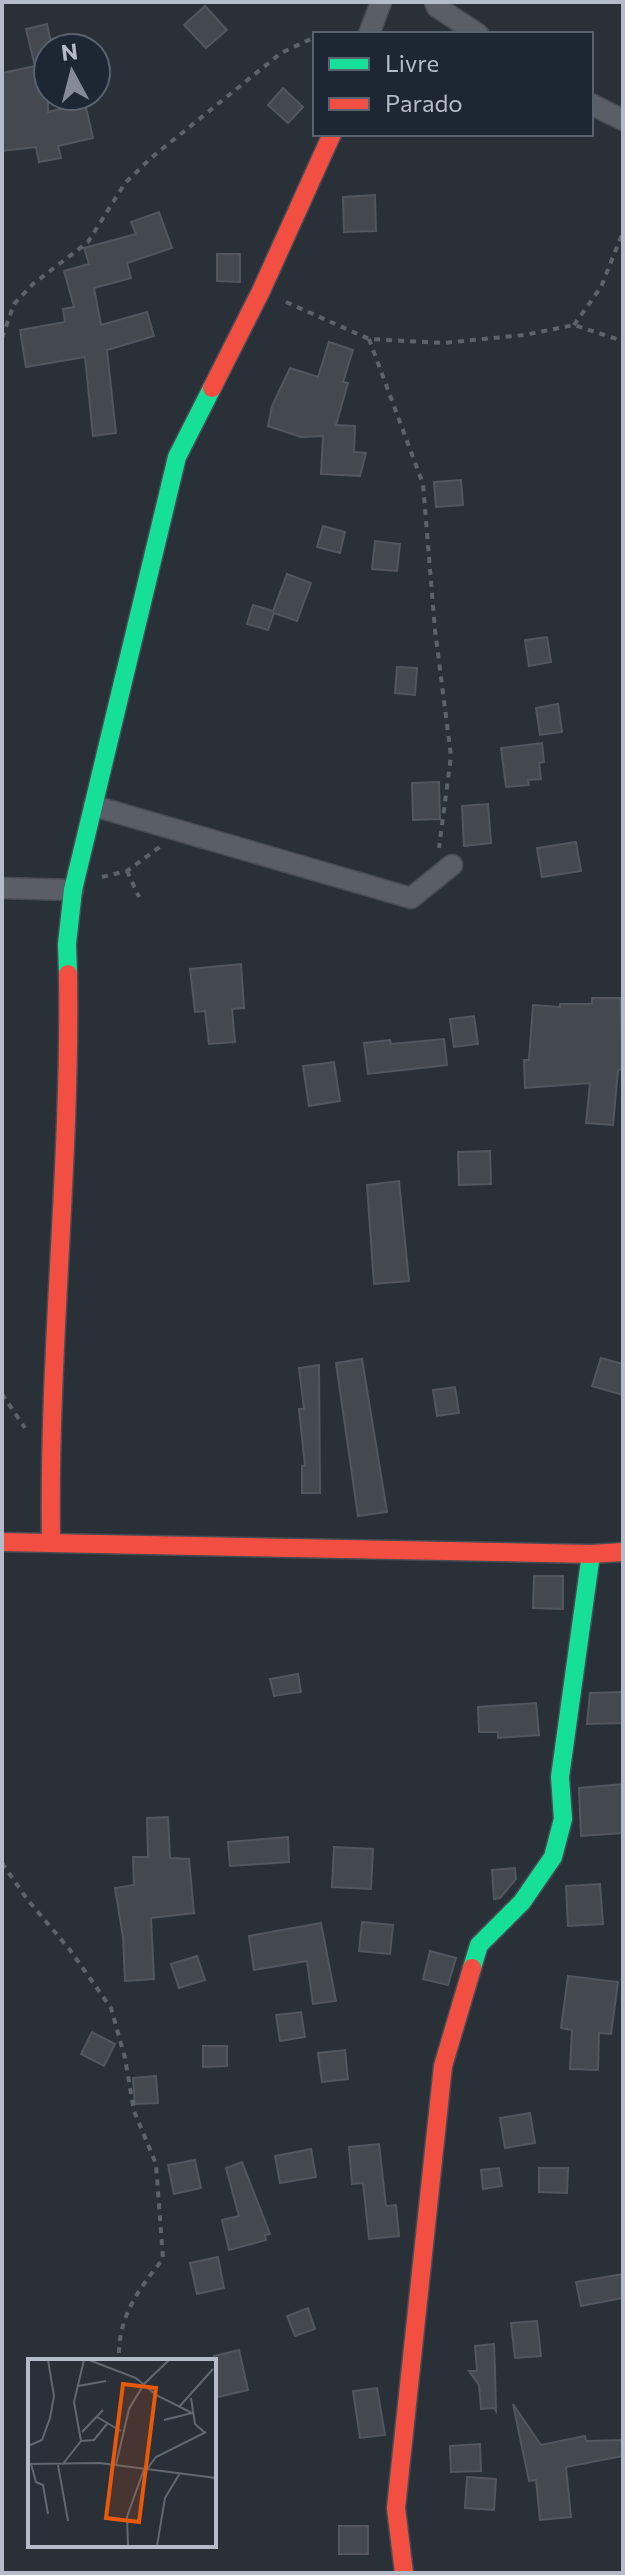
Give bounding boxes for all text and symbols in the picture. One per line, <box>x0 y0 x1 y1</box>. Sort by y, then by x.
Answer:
north arrow <box>32 32 112 112</box>
legend <box>313 32 593 136</box>
text: N <box>60 37 79 66</box>
text: Livre <box>385 48 439 77</box>
text: Parado <box>385 88 463 117</box>
inset map <box>28 2359 216 2547</box>

